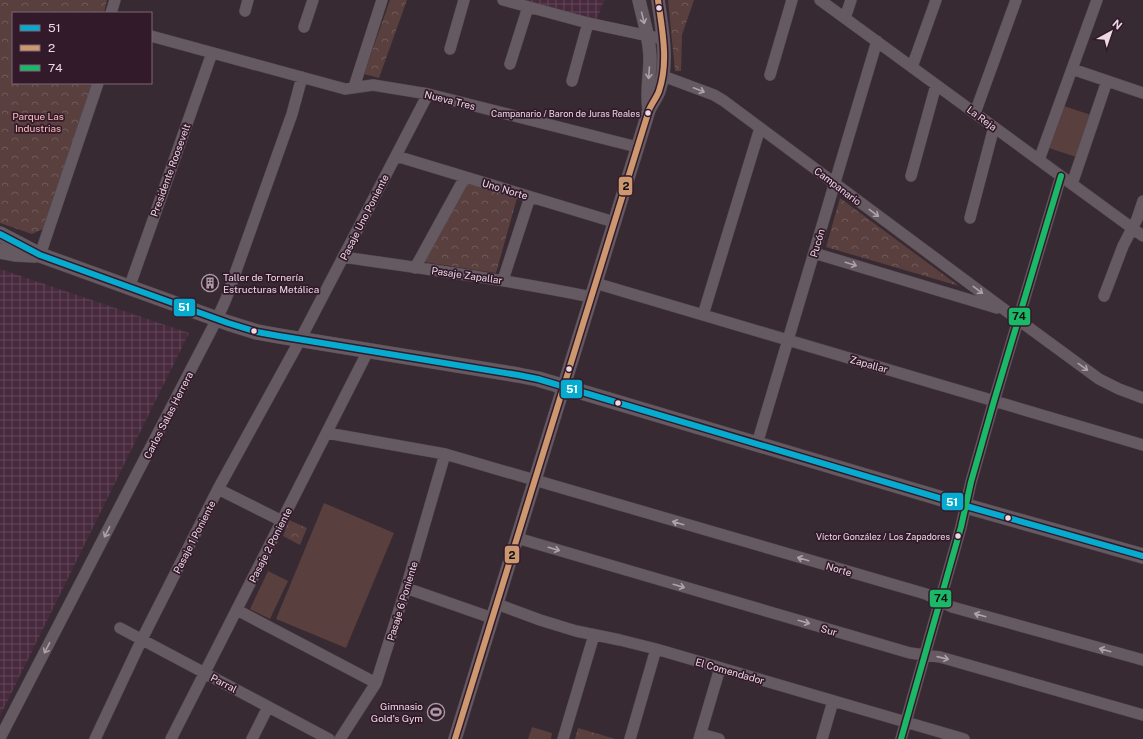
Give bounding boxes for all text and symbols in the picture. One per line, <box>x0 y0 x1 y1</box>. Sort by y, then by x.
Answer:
unlabelled marker <box>654 3 664 13</box>
one-way arrow <box>640 11 647 24</box>
legend <box>12 12 152 84</box>
north arrow <box>1091 12 1131 52</box>
text: N <box>1110 17 1125 32</box>
text: 51 <box>48 21 61 35</box>
text: 2 <box>48 41 55 55</box>
text: 74 <box>48 61 63 75</box>
one-way arrow <box>645 66 652 79</box>
one-way arrow <box>693 86 705 94</box>
street label: Nueva Tres <box>423 88 477 112</box>
street label: La Reja <box>965 103 999 133</box>
place label: Campanario / Baron de Juras Reales <box>491 108 640 119</box>
marker: Campanario / Baron de Juras Reales <box>643 108 653 118</box>
park label: Parque Las Industrias <box>12 110 64 134</box>
street label: Presidente Roosevelt <box>148 122 192 218</box>
street label: Campanario <box>812 164 864 208</box>
street label: Pasaje Uno Poniente <box>337 172 391 262</box>
street label: Uno Norte <box>481 176 530 202</box>
line badge: 2 <box>618 176 633 196</box>
text: 2 <box>623 180 630 192</box>
one-way arrow <box>868 209 879 217</box>
street label: Pucón <box>807 227 827 259</box>
one-way arrow <box>844 261 857 268</box>
street label: Pasaje Zapallar <box>431 264 503 286</box>
place label: Taller de Tornería Estructuras Metálica <box>223 271 319 295</box>
building icon: Taller de Tornería Estructuras Metálica <box>200 273 220 293</box>
one-way arrow <box>972 286 983 294</box>
line badge: 51 <box>173 298 196 317</box>
text: 51 <box>178 301 190 313</box>
line badge: 74 <box>1008 307 1031 326</box>
text: 74 <box>1012 310 1026 322</box>
unlabelled marker <box>249 326 259 336</box>
street label: Zapallar <box>849 353 889 375</box>
one-way arrow <box>1078 363 1089 371</box>
unlabelled marker <box>564 364 574 374</box>
street label: Carlos Salas Herrera <box>141 369 195 461</box>
line badge: 51 <box>560 379 583 399</box>
text: 51 <box>566 383 578 395</box>
unlabelled marker <box>613 398 623 408</box>
line badge: 51 <box>941 492 964 511</box>
text: 51 <box>946 496 958 508</box>
street label: Pasaje 1 Poniente <box>170 498 218 576</box>
street label: Pasaje 2 Poniente <box>246 505 294 584</box>
unlabelled marker <box>1003 513 1013 523</box>
one-way arrow <box>672 518 685 526</box>
one-way arrow <box>102 526 110 538</box>
place label: Víctor González / Los Zapadores <box>816 531 950 542</box>
marker: Víctor González / Los Zapadores <box>953 531 963 541</box>
line badge: 2 <box>504 545 520 564</box>
one-way arrow <box>548 546 561 553</box>
text: 2 <box>509 549 516 561</box>
one-way arrow <box>797 555 810 562</box>
street label: Pasaje 6 Poniente <box>384 559 420 642</box>
street label: Norte <box>825 560 854 578</box>
one-way arrow <box>672 583 685 590</box>
line badge: 74 <box>929 589 952 608</box>
text: 74 <box>934 592 948 604</box>
one-way arrow <box>974 611 987 618</box>
one-way arrow <box>797 619 810 626</box>
street label: Sur <box>819 622 839 638</box>
one-way arrow <box>43 642 50 654</box>
one-way arrow <box>1099 646 1112 653</box>
street label: El Comendador <box>694 655 766 687</box>
one-way arrow <box>936 655 949 662</box>
street label: Parral <box>209 671 239 695</box>
place label: Gimnasio Gold's Gym <box>371 700 423 724</box>
sports icon: Gimnasio Gold's Gym <box>426 702 446 722</box>

